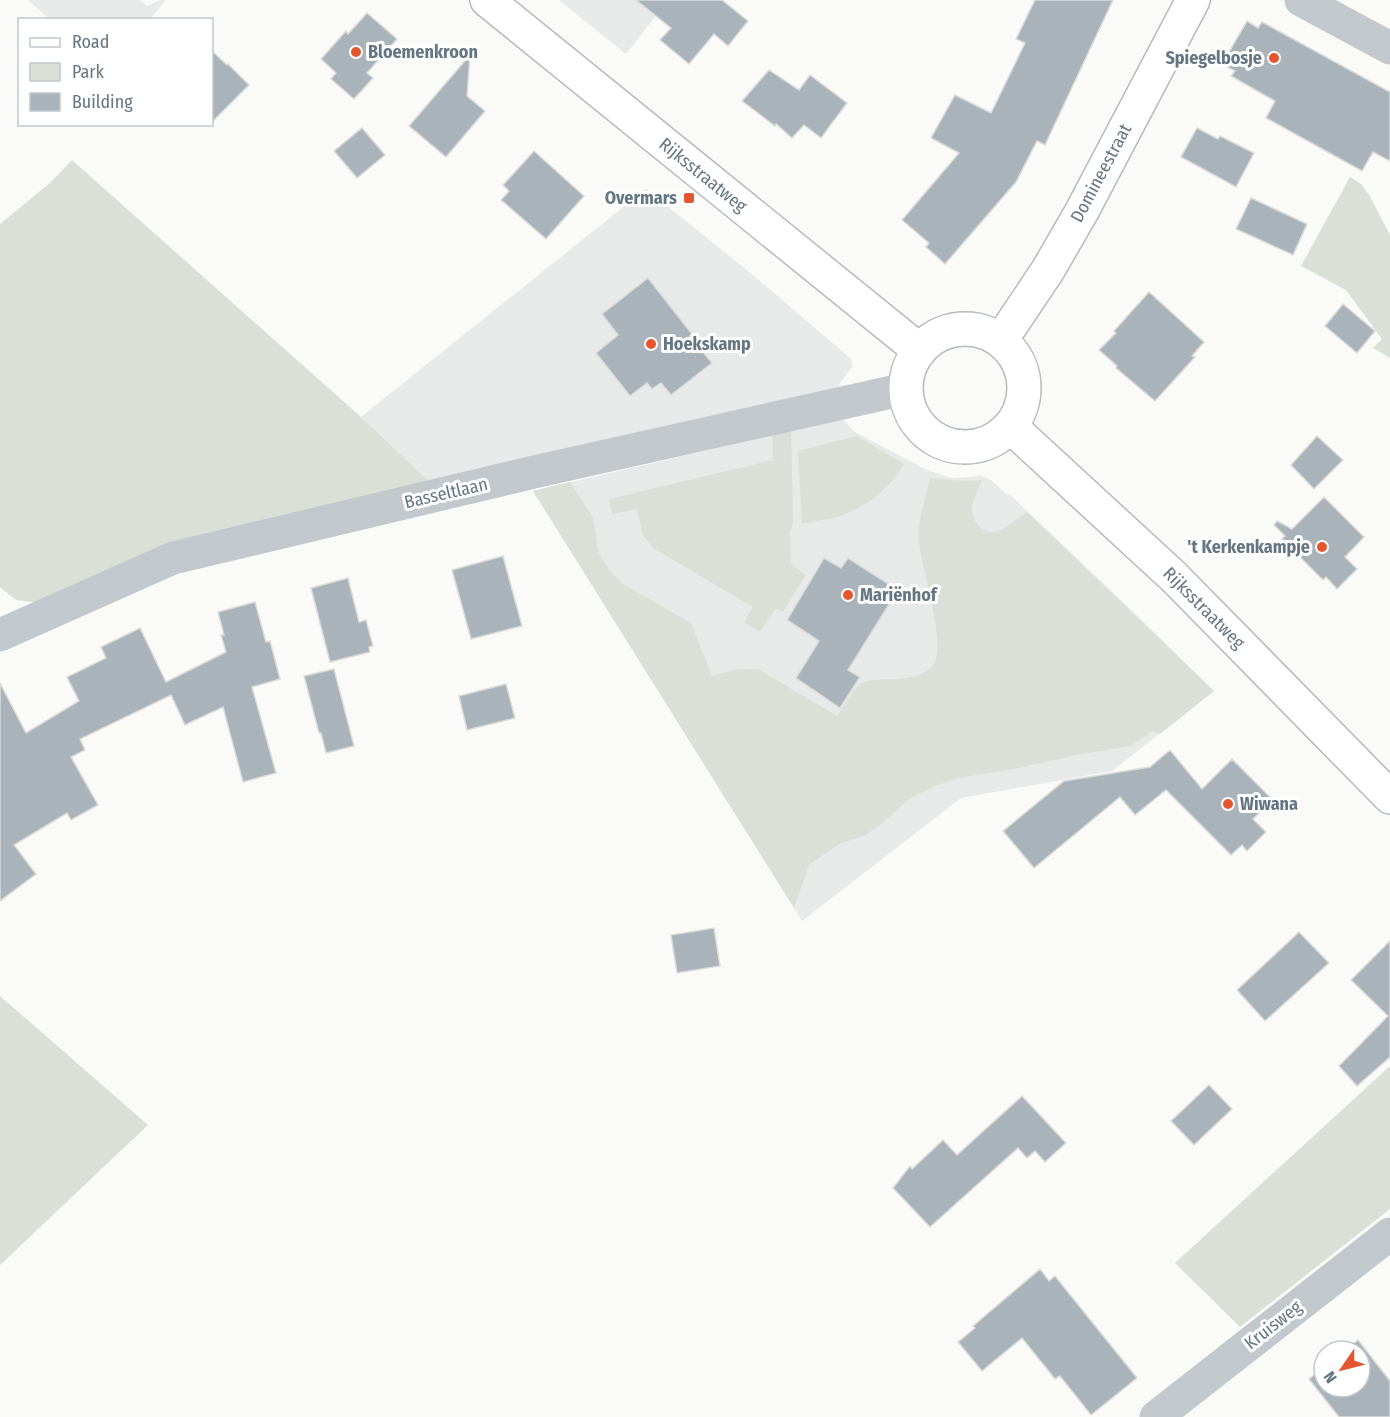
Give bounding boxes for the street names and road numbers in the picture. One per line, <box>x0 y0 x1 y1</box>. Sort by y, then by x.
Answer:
street label: Domineestraat <box>1066 120 1136 226</box>
street label: Rijksstraatweg <box>655 133 752 217</box>
street label: Basseltlaan <box>402 473 490 513</box>
street label: Rijksstraatweg <box>1159 563 1250 654</box>
street label: Kruisweg <box>1240 1296 1306 1354</box>

